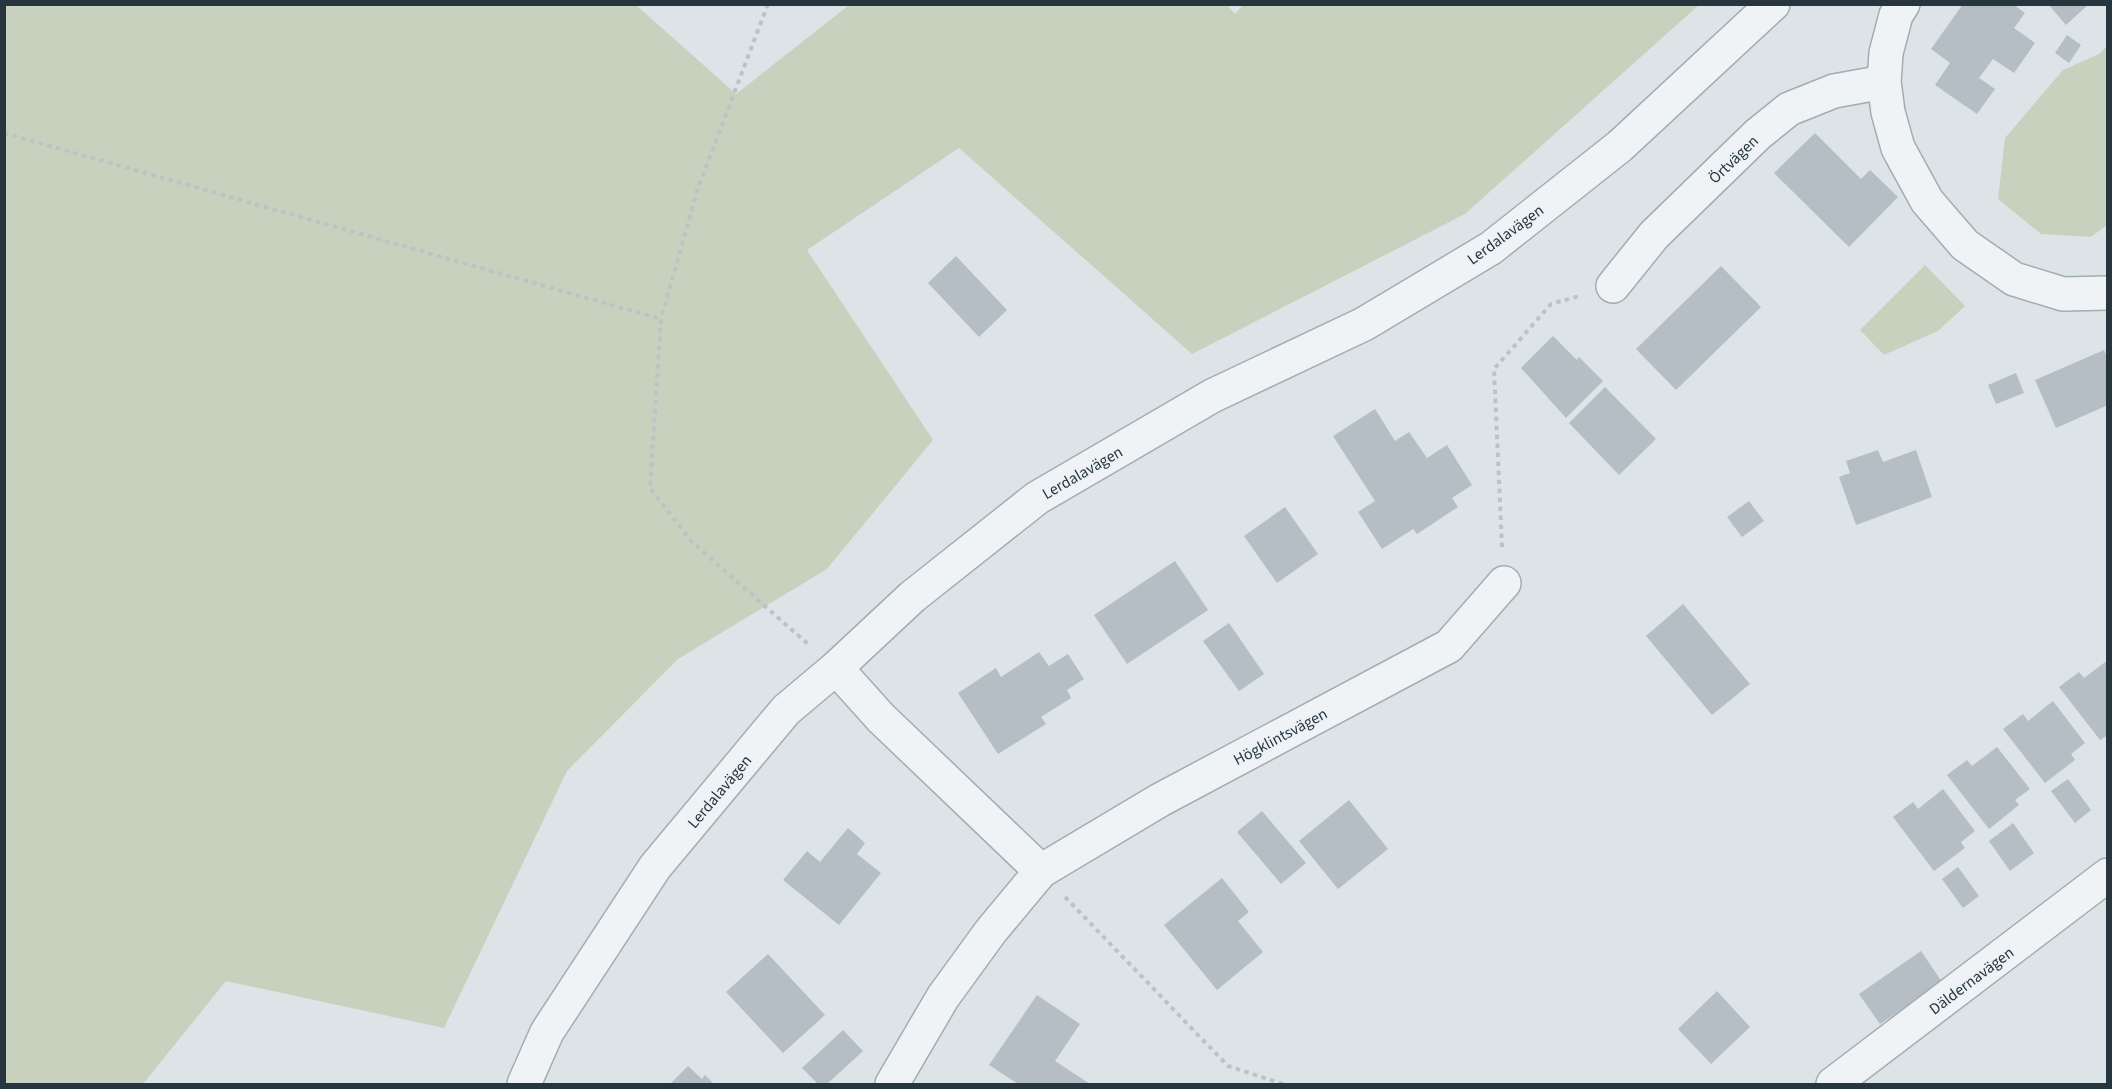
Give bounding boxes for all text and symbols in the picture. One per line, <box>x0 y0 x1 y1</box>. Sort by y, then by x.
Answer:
street label: Örtvägen <box>1704 131 1763 189</box>
street label: Lerdalavägen <box>1463 200 1548 270</box>
street label: Lerdalavägen <box>1038 441 1127 505</box>
street label: Högklintsvägen <box>1230 703 1331 771</box>
street label: Lerdalavägen <box>682 750 757 833</box>
street label: Däldernavägen <box>1925 942 2019 1020</box>

